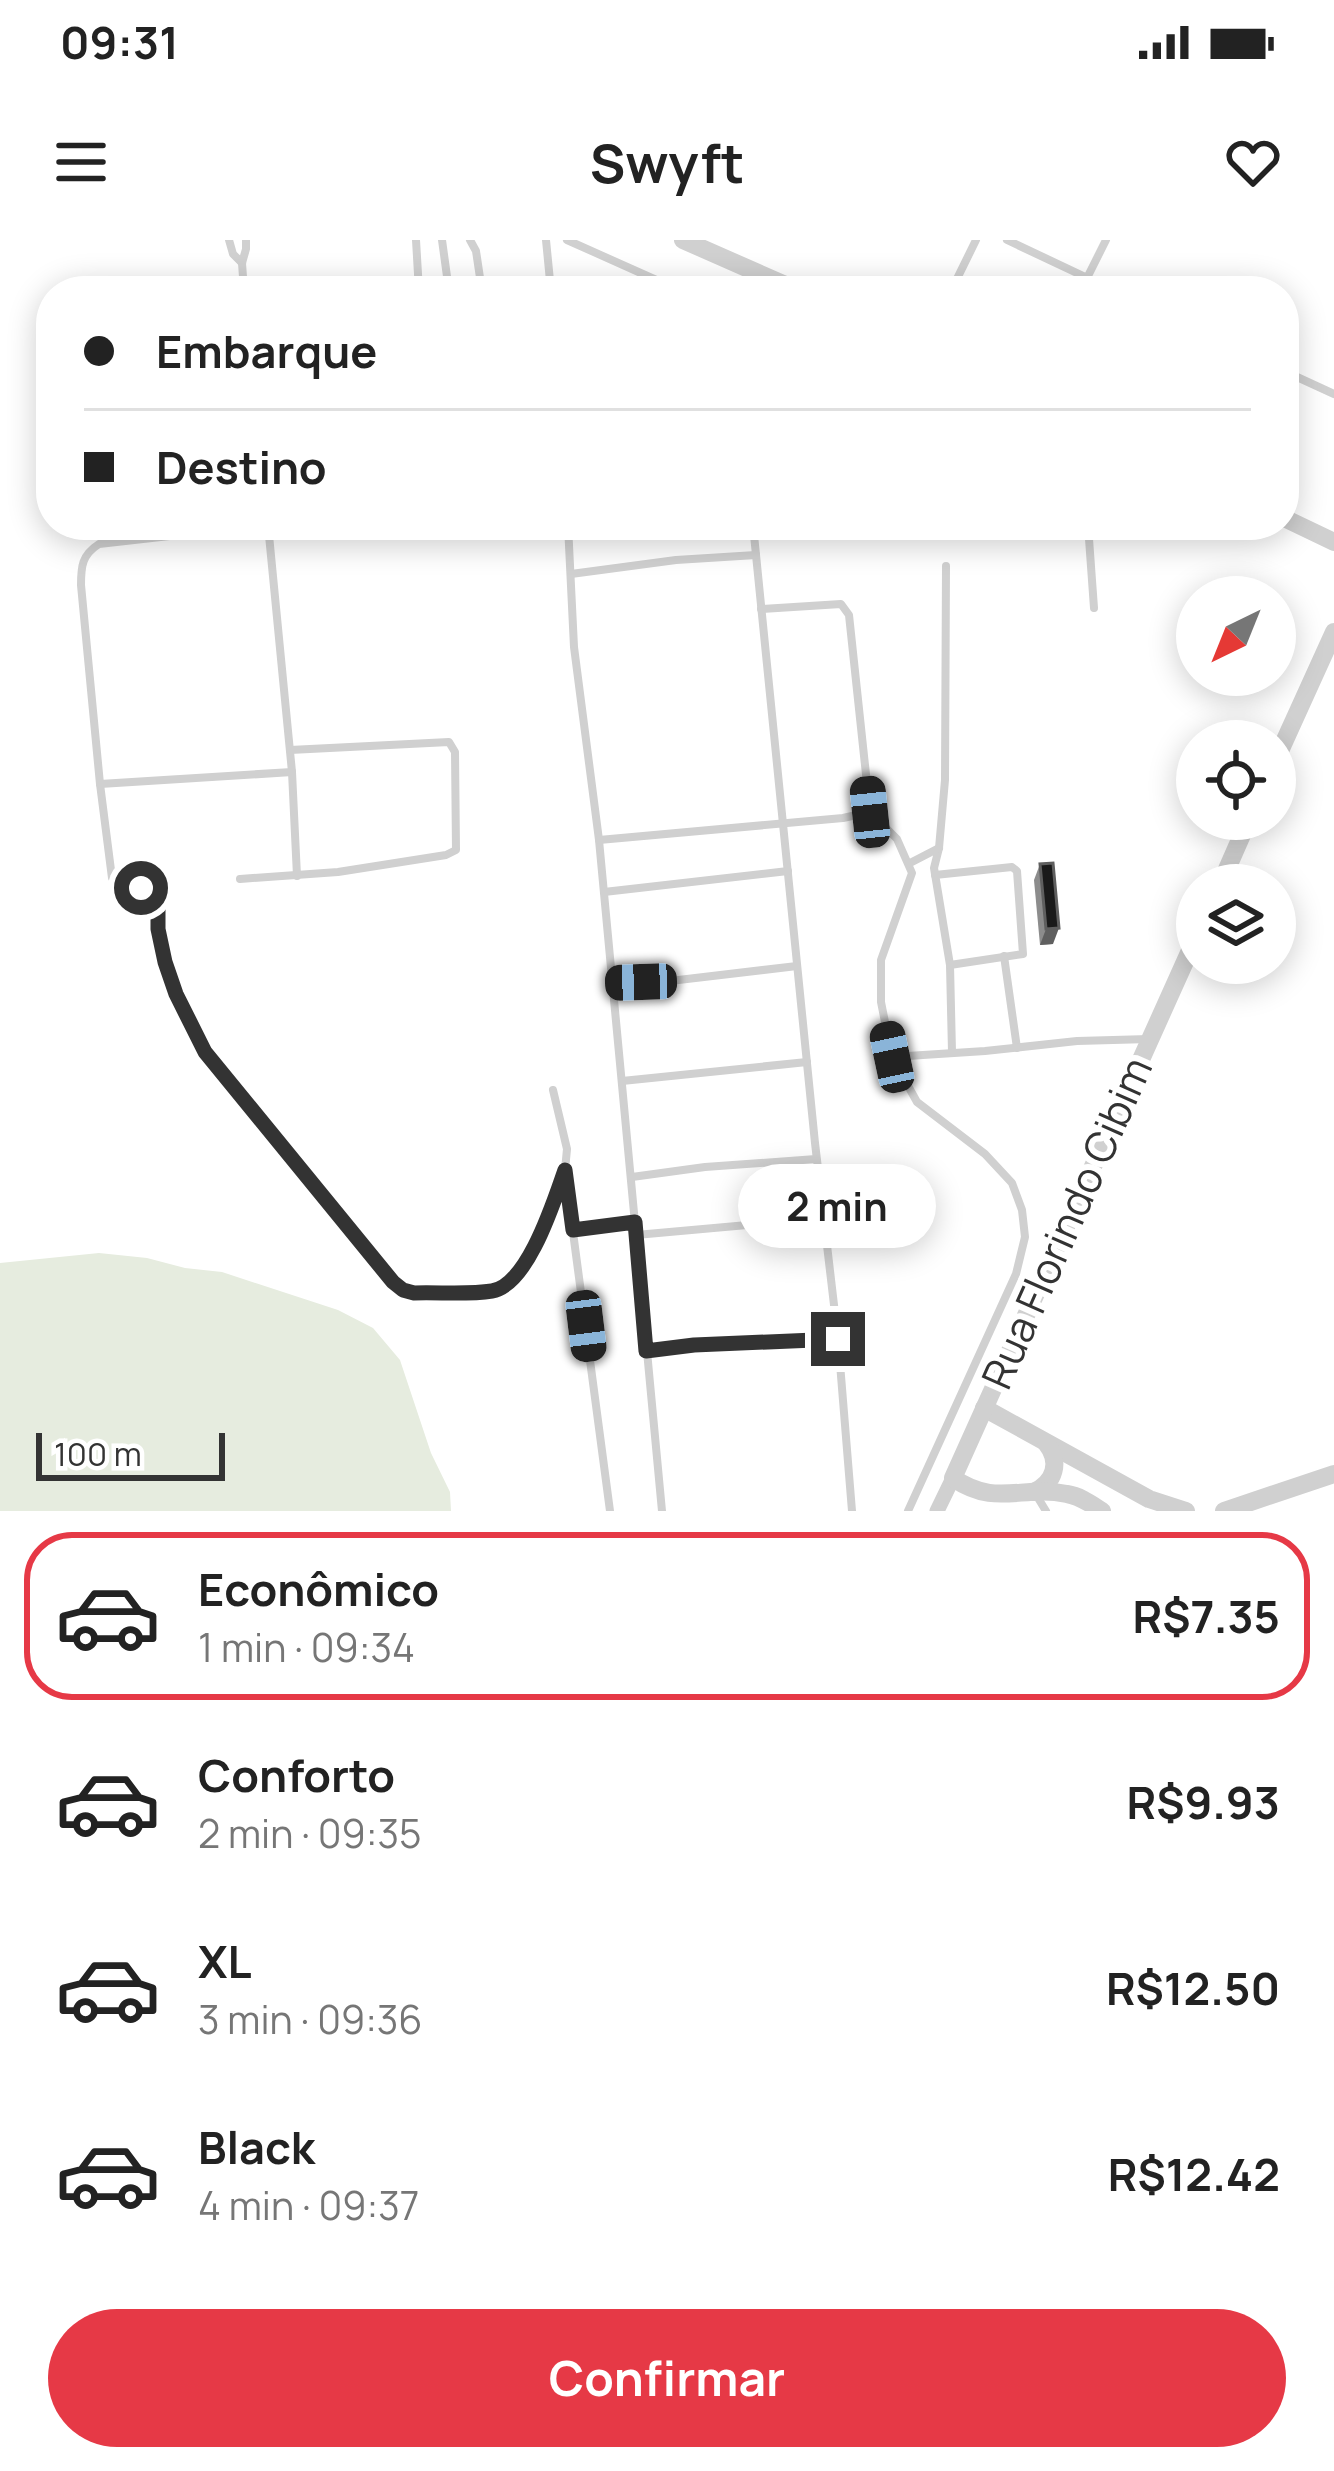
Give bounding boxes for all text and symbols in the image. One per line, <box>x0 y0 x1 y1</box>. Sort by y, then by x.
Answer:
text: 09:31 <box>60 11 179 73</box>
text: Swyft <box>590 125 744 199</box>
icon: menu <box>48 129 114 195</box>
icon: heart <box>1220 129 1286 195</box>
text: Embarque <box>156 320 377 382</box>
text: Destino <box>156 436 327 498</box>
north arrow <box>1176 576 1296 696</box>
map controls <box>1176 576 1296 984</box>
button: locate <box>1176 720 1296 840</box>
car <box>848 774 892 850</box>
route start <box>114 861 168 915</box>
button: layers <box>1176 864 1296 984</box>
car <box>604 963 678 1001</box>
car <box>867 1018 917 1096</box>
street label: Rua Florindo Cibim <box>967 1048 1165 1397</box>
callout: 2 min <box>739 1165 937 1249</box>
text: 2 min <box>786 1179 888 1233</box>
car <box>564 1288 608 1364</box>
route end <box>811 1312 865 1366</box>
scale bar <box>36 1427 225 1480</box>
text: 100 m <box>54 1431 142 1476</box>
text: Econômico <box>198 1558 439 1620</box>
icon: car <box>54 1562 162 1670</box>
text: R$7.35 <box>1133 1585 1280 1647</box>
text: 1 min · 09:34 <box>198 1620 415 1674</box>
text: Conforto <box>198 1744 395 1806</box>
icon: car <box>54 1748 162 1856</box>
text: R$9.93 <box>1127 1771 1280 1833</box>
text: 2 min · 09:35 <box>198 1806 422 1860</box>
text: XL <box>198 1930 252 1992</box>
icon: car <box>54 1934 162 2042</box>
text: R$12.50 <box>1106 1957 1280 2019</box>
text: 3 min · 09:36 <box>198 1992 423 2046</box>
text: Black <box>198 2116 315 2178</box>
icon: car <box>54 2120 162 2228</box>
text: R$12.42 <box>1108 2143 1280 2205</box>
text: 4 min · 09:37 <box>198 2178 419 2232</box>
button: Confirmar <box>48 2309 1286 2447</box>

